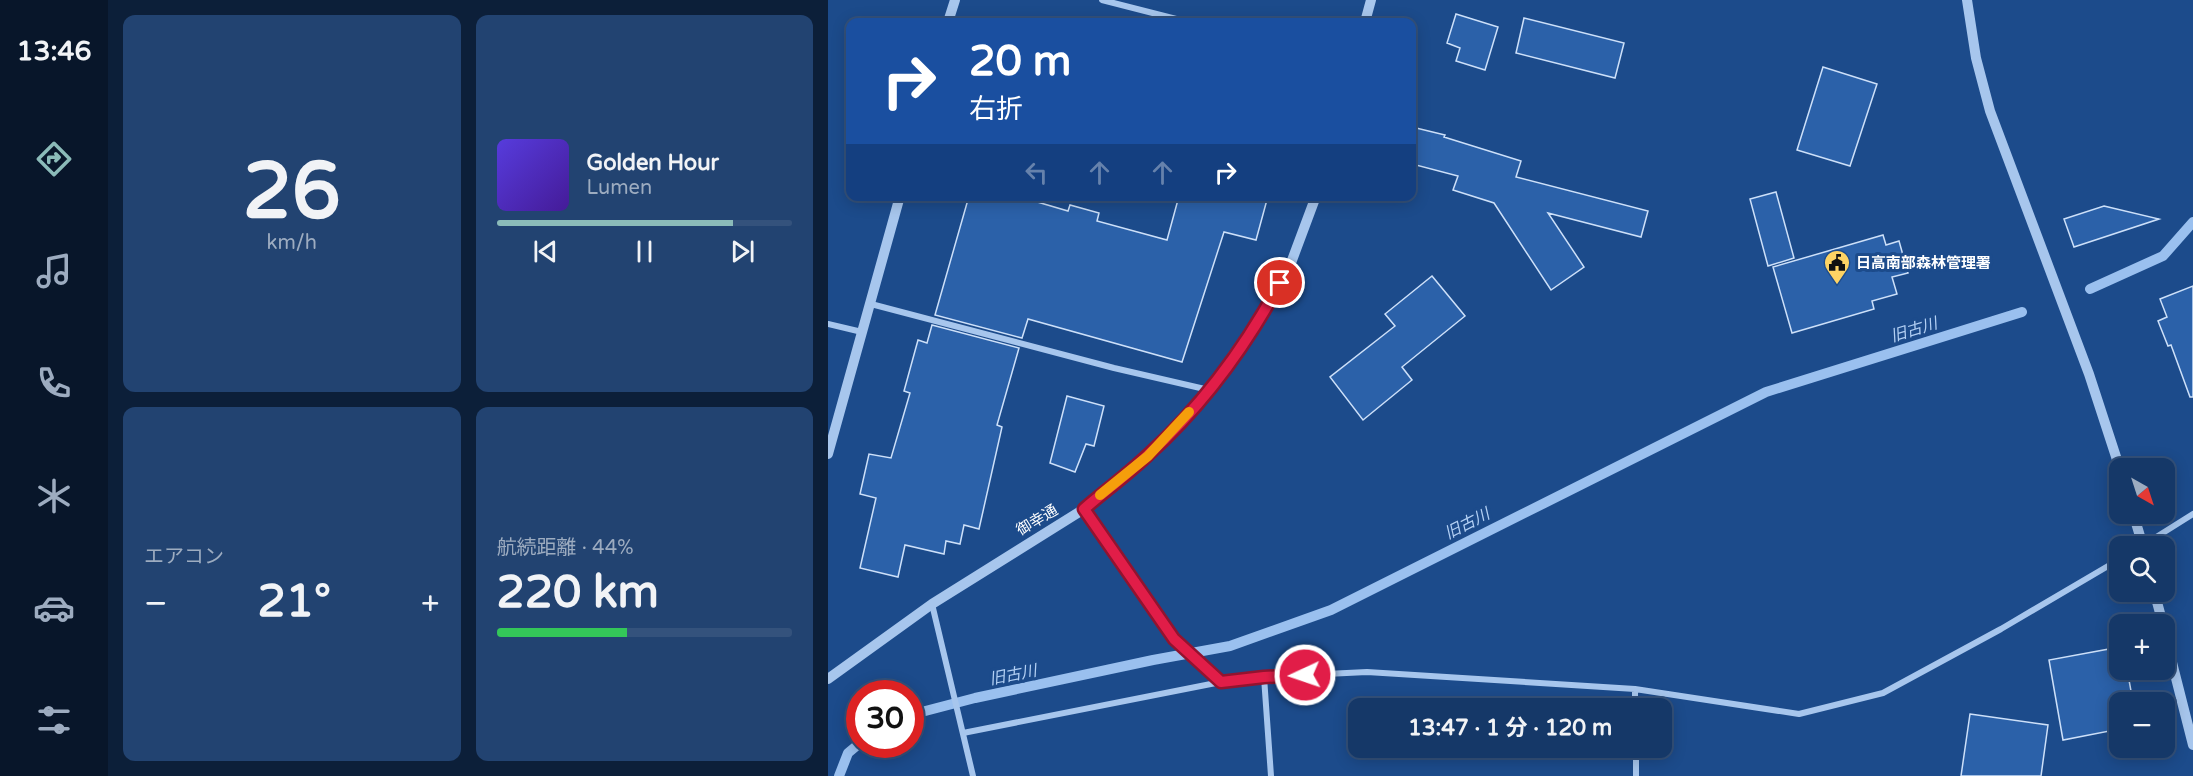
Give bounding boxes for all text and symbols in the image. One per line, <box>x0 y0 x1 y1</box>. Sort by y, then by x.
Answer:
text: 13:46 <box>17 35 91 68</box>
text: 20 m <box>969 36 1071 87</box>
icon: right <box>870 42 948 120</box>
text: 右折 <box>969 93 1023 126</box>
icon: directions <box>33 138 75 180</box>
text: 26 <box>243 145 341 239</box>
text: Golden Hour <box>587 150 719 176</box>
icon: left <box>1020 156 1053 189</box>
icon: ahead <box>1083 156 1116 189</box>
icon: ahead <box>1146 156 1179 189</box>
icon: right <box>1209 156 1242 189</box>
text: Lumen <box>587 176 652 200</box>
text: km/h <box>267 231 317 255</box>
icon: previous <box>529 235 562 268</box>
icon: pause <box>628 235 661 268</box>
icon: next <box>726 235 759 268</box>
public building icon: 日高南部森林管理署 <box>1822 248 1852 286</box>
icon: music <box>33 250 75 292</box>
place label: 日高南部森林管理署 <box>1856 254 1991 272</box>
pin <box>1254 257 1305 308</box>
icon: arrive <box>1263 266 1296 299</box>
water label: 旧古川 <box>1888 313 1942 347</box>
icon: phone <box>33 362 75 404</box>
north arrow <box>2109 458 2175 524</box>
map controls <box>2109 458 2175 758</box>
icon: climate <box>33 475 75 517</box>
street label: 御幸通 <box>1013 501 1061 539</box>
water label: 旧古川 <box>1441 503 1495 544</box>
text: 航続距離 · 44% <box>497 536 634 560</box>
button: search <box>2109 536 2175 602</box>
text: エアコン <box>144 545 224 569</box>
text: 220 km <box>497 566 659 620</box>
text: 21° <box>257 575 331 629</box>
text: − <box>144 584 168 623</box>
text: + <box>421 584 439 623</box>
icon: car <box>33 587 75 629</box>
button: + <box>2109 614 2175 680</box>
position arrow <box>1273 643 1337 707</box>
water label: 旧古川 <box>988 660 1040 689</box>
speed limit sign: 30 <box>846 680 924 758</box>
button: − <box>2109 692 2175 758</box>
icon: filters <box>33 699 75 741</box>
text: 13:47 · 1 分 · 120 m <box>1408 715 1612 741</box>

